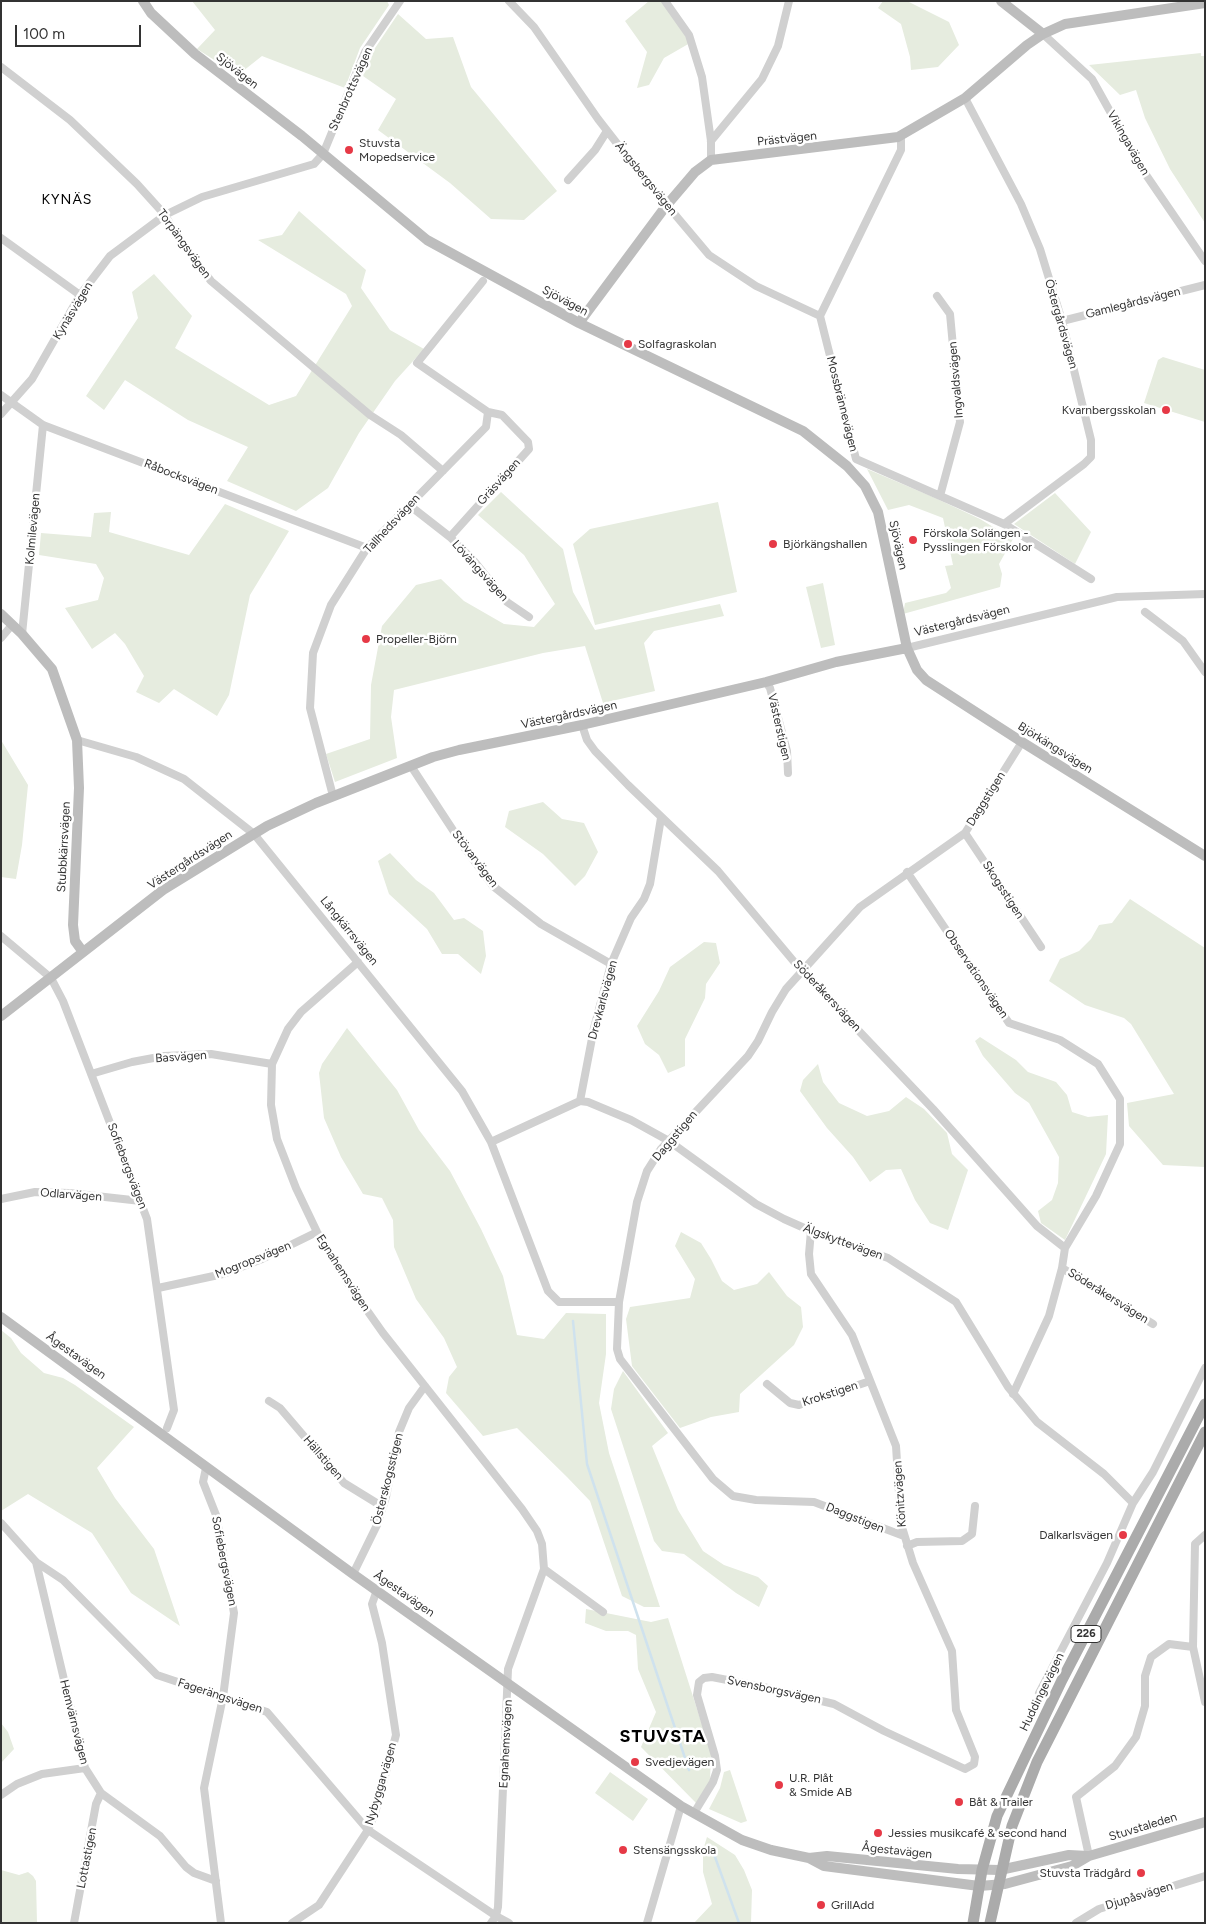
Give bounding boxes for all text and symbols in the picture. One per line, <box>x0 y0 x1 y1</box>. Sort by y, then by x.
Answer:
scale bar <box>18 15 144 47</box>
text: 100 m <box>23 25 65 43</box>
street label: Stenbrottsvägen <box>326 45 376 133</box>
street label: Sjövägen <box>213 50 261 92</box>
street label: Vikingavägen <box>1104 108 1152 178</box>
street label: Prästvägen <box>756 129 818 149</box>
place label: Stuvsta Mopedservice <box>359 136 435 164</box>
street label: Ängsbergsvägen <box>612 139 680 219</box>
marker: Stuvsta Mopedservice <box>343 144 355 156</box>
district label: KYNÄS <box>41 192 93 208</box>
street label: Torpängsvägen <box>154 207 214 281</box>
street label: Östergårdsvägen <box>1041 278 1081 370</box>
street label: Kynäsvägen <box>50 280 96 342</box>
street label: Sjövägen <box>540 283 590 319</box>
street label: Gamlegårdsvägen <box>1084 284 1182 322</box>
place label: Solfagraskolan <box>638 337 716 351</box>
marker: Solfagraskolan <box>622 338 634 350</box>
street label: Ingvaldsvägen <box>945 341 967 419</box>
street label: Mossbrännevägen <box>823 355 861 453</box>
place label: Kvarnbergsskolan <box>1062 403 1156 417</box>
marker: Kvarnbergsskolan <box>1160 404 1172 416</box>
street label: Råbocksvägen <box>142 456 220 498</box>
street label: Gräsvägen <box>474 456 524 508</box>
street label: Tallhedsvägen <box>361 491 423 557</box>
street label: Kolmilevägen <box>23 493 43 565</box>
street label: Sjövägen <box>886 519 910 571</box>
place label: Förskola Solängen - Pysslingen Förskolor <box>923 526 1032 554</box>
marker: Förskola Solängen - Pysslingen Förskolor <box>907 534 919 546</box>
street label: Lövängsvägen <box>449 537 511 605</box>
place label: Björkängshallen <box>783 537 867 551</box>
marker: Björkängshallen <box>767 538 779 550</box>
street label: Västergårdsvägen <box>913 602 1011 640</box>
place label: Propeller-Björn <box>376 632 457 646</box>
marker: Propeller-Björn <box>360 633 372 645</box>
street label: Västerstigen <box>764 692 794 762</box>
street label: Västergårdsvägen <box>520 698 618 732</box>
street label: Björkängsvägen <box>1015 719 1095 777</box>
street label: Daggstigen <box>964 769 1008 829</box>
street label: Stubbkärrsvägen <box>54 801 74 893</box>
street label: Västergårdsvägen <box>145 827 235 893</box>
street label: Stövarvägen <box>449 828 501 890</box>
street label: Skogsstigen <box>979 858 1027 922</box>
street label: Långkärrsvägen <box>317 894 381 968</box>
street label: Observationsvägen <box>941 927 1011 1021</box>
street label: Söderåkersvägen <box>790 957 864 1035</box>
street label: Drevkarlsvägen <box>585 959 621 1041</box>
street label: Basvägen <box>155 1048 207 1066</box>
street label: Daggstigen <box>650 1108 700 1164</box>
street label: Sofiebergsvägen <box>104 1121 150 1211</box>
street label: Odlarvägen <box>40 1186 102 1204</box>
street label: Älgskyttevägen <box>801 1221 885 1263</box>
street label: Egnahemsvägen <box>313 1232 373 1314</box>
street label: Mogropsvägen <box>213 1238 293 1282</box>
street label: Söderåkersvägen <box>1065 1265 1151 1327</box>
street label: Ågestavägen <box>43 1329 109 1383</box>
street label: Krokstigen <box>801 1378 859 1410</box>
street label: Österskogsstigen <box>370 1432 406 1526</box>
street label: Hällstigen <box>300 1433 346 1483</box>
street label: Könitzvägen <box>890 1460 910 1528</box>
street label: Daggstigen <box>824 1500 886 1536</box>
street label: Sofiebergsvägen <box>208 1515 240 1607</box>
place label: Dalkarlsvägen <box>1039 1528 1113 1542</box>
marker: Dalkarlsvägen <box>1117 1529 1129 1541</box>
street label: Ågestavägen <box>371 1568 437 1620</box>
road number: 226 <box>1071 1626 1101 1642</box>
street label: Huddingevägen <box>1017 1650 1067 1734</box>
street label: Svensborgsvägen <box>726 1673 822 1707</box>
street label: Fagerängsvägen <box>176 1676 264 1716</box>
street label: Hemvärnsvägen <box>56 1678 92 1766</box>
street label: Egnahemsvägen <box>496 1699 516 1789</box>
district label: STUVSTA <box>619 1726 707 1748</box>
street label: Nybyggarvägen <box>362 1741 400 1827</box>
place label: Svedjevägen <box>645 1755 714 1769</box>
marker: Svedjevägen <box>629 1756 641 1768</box>
place label: U.R. Plåt & Smide AB <box>789 1771 852 1799</box>
marker: U.R. Plåt & Smide AB <box>773 1779 785 1791</box>
place label: Båt & Trailer <box>969 1795 1033 1809</box>
marker: Båt & Trailer <box>953 1796 965 1808</box>
street label: Stuvstaleden <box>1107 1810 1179 1844</box>
street label: Lottastigen <box>74 1826 100 1890</box>
place label: Jessies musikcafé & second hand <box>888 1826 1067 1840</box>
marker: Jessies musikcafé & second hand <box>872 1827 884 1839</box>
street label: Ågestavägen <box>861 1840 933 1862</box>
place label: Stensängsskola <box>633 1843 716 1857</box>
marker: Stensängsskola <box>617 1844 629 1856</box>
place label: Stuvsta Trädgård <box>1039 1866 1131 1880</box>
marker: Stuvsta Trädgård <box>1135 1867 1147 1879</box>
street label: Djupåsvägen <box>1104 1879 1174 1913</box>
place label: GrillAdd <box>831 1898 874 1912</box>
marker: GrillAdd <box>815 1899 827 1911</box>

